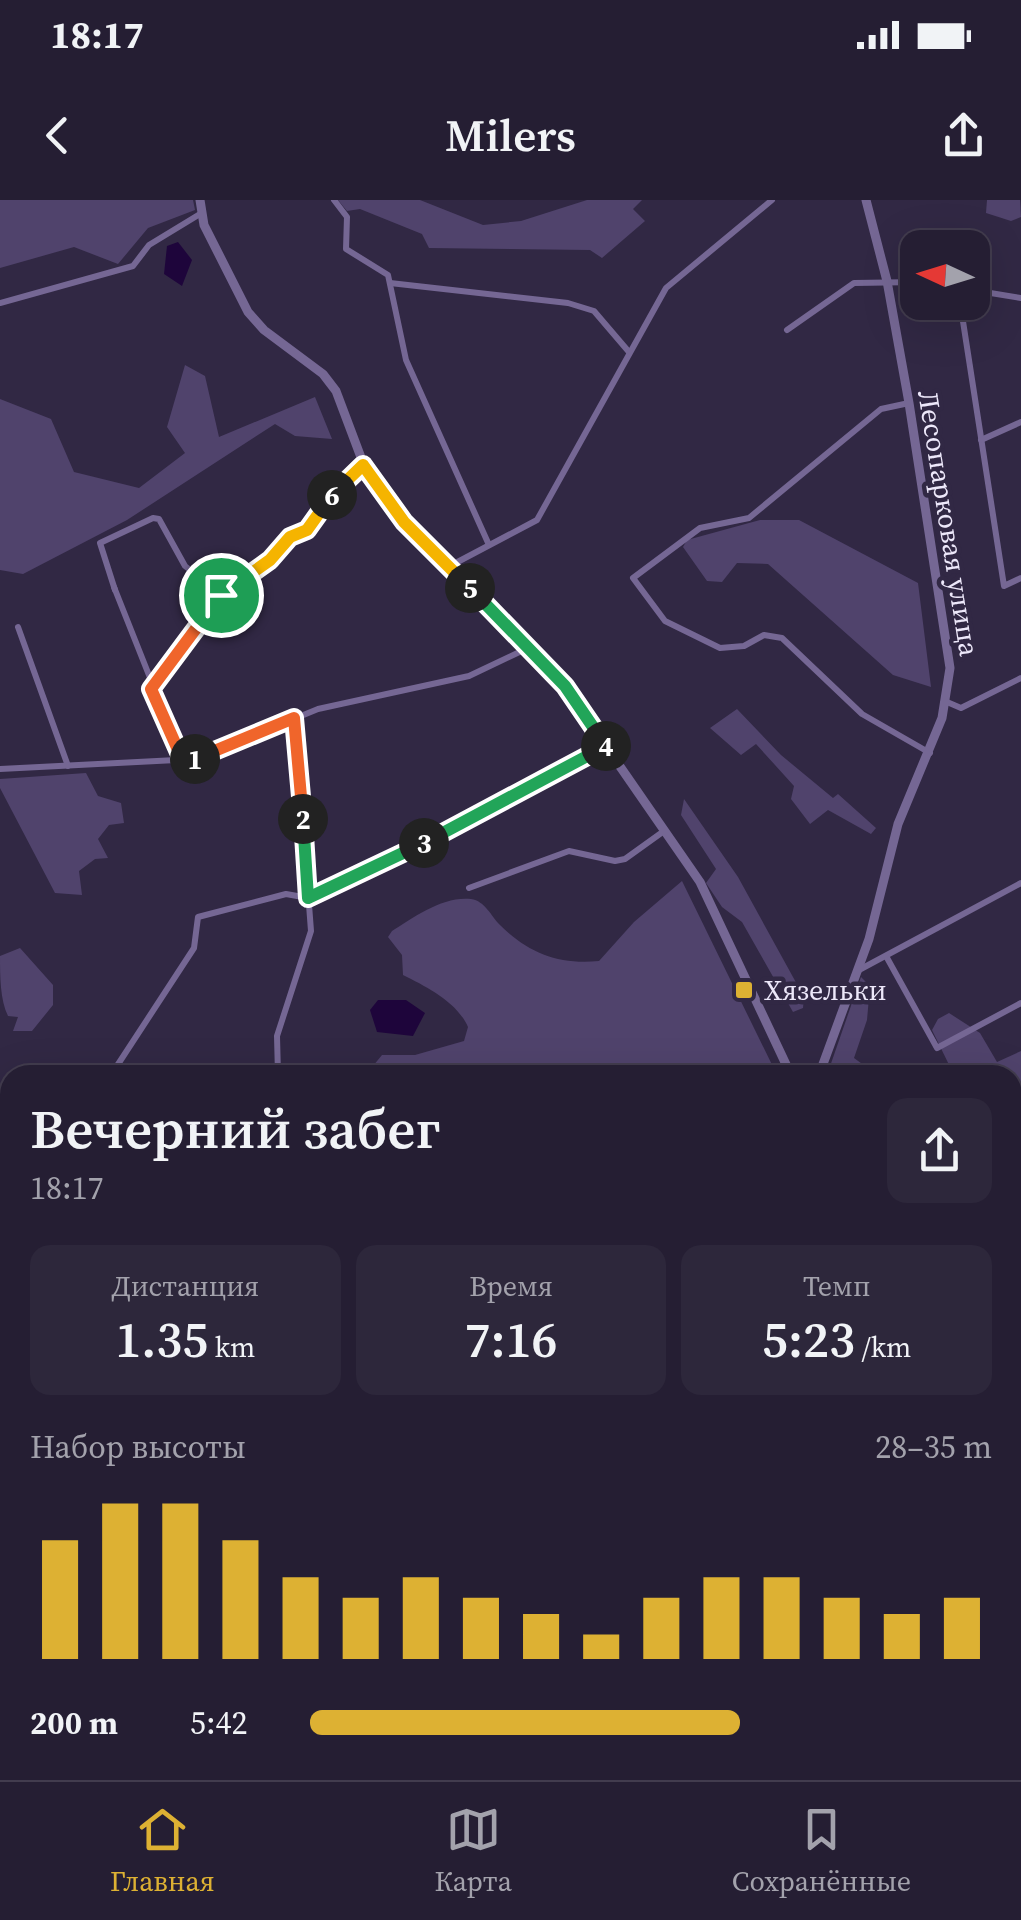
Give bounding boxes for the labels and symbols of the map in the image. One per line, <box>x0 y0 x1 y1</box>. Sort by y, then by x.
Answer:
north arrow <box>900 230 990 320</box>
street label: Лесопарковая улица <box>909 387 989 660</box>
pin: 6 <box>307 470 357 520</box>
pin <box>179 553 264 638</box>
pin: 5 <box>445 563 495 613</box>
pin: 4 <box>581 721 631 771</box>
pin: 1 <box>170 734 220 784</box>
pin: 2 <box>278 794 328 844</box>
pin: 3 <box>399 818 449 868</box>
place label: Хязельки <box>764 971 887 1009</box>
marker: Хязельки <box>733 979 755 1001</box>

